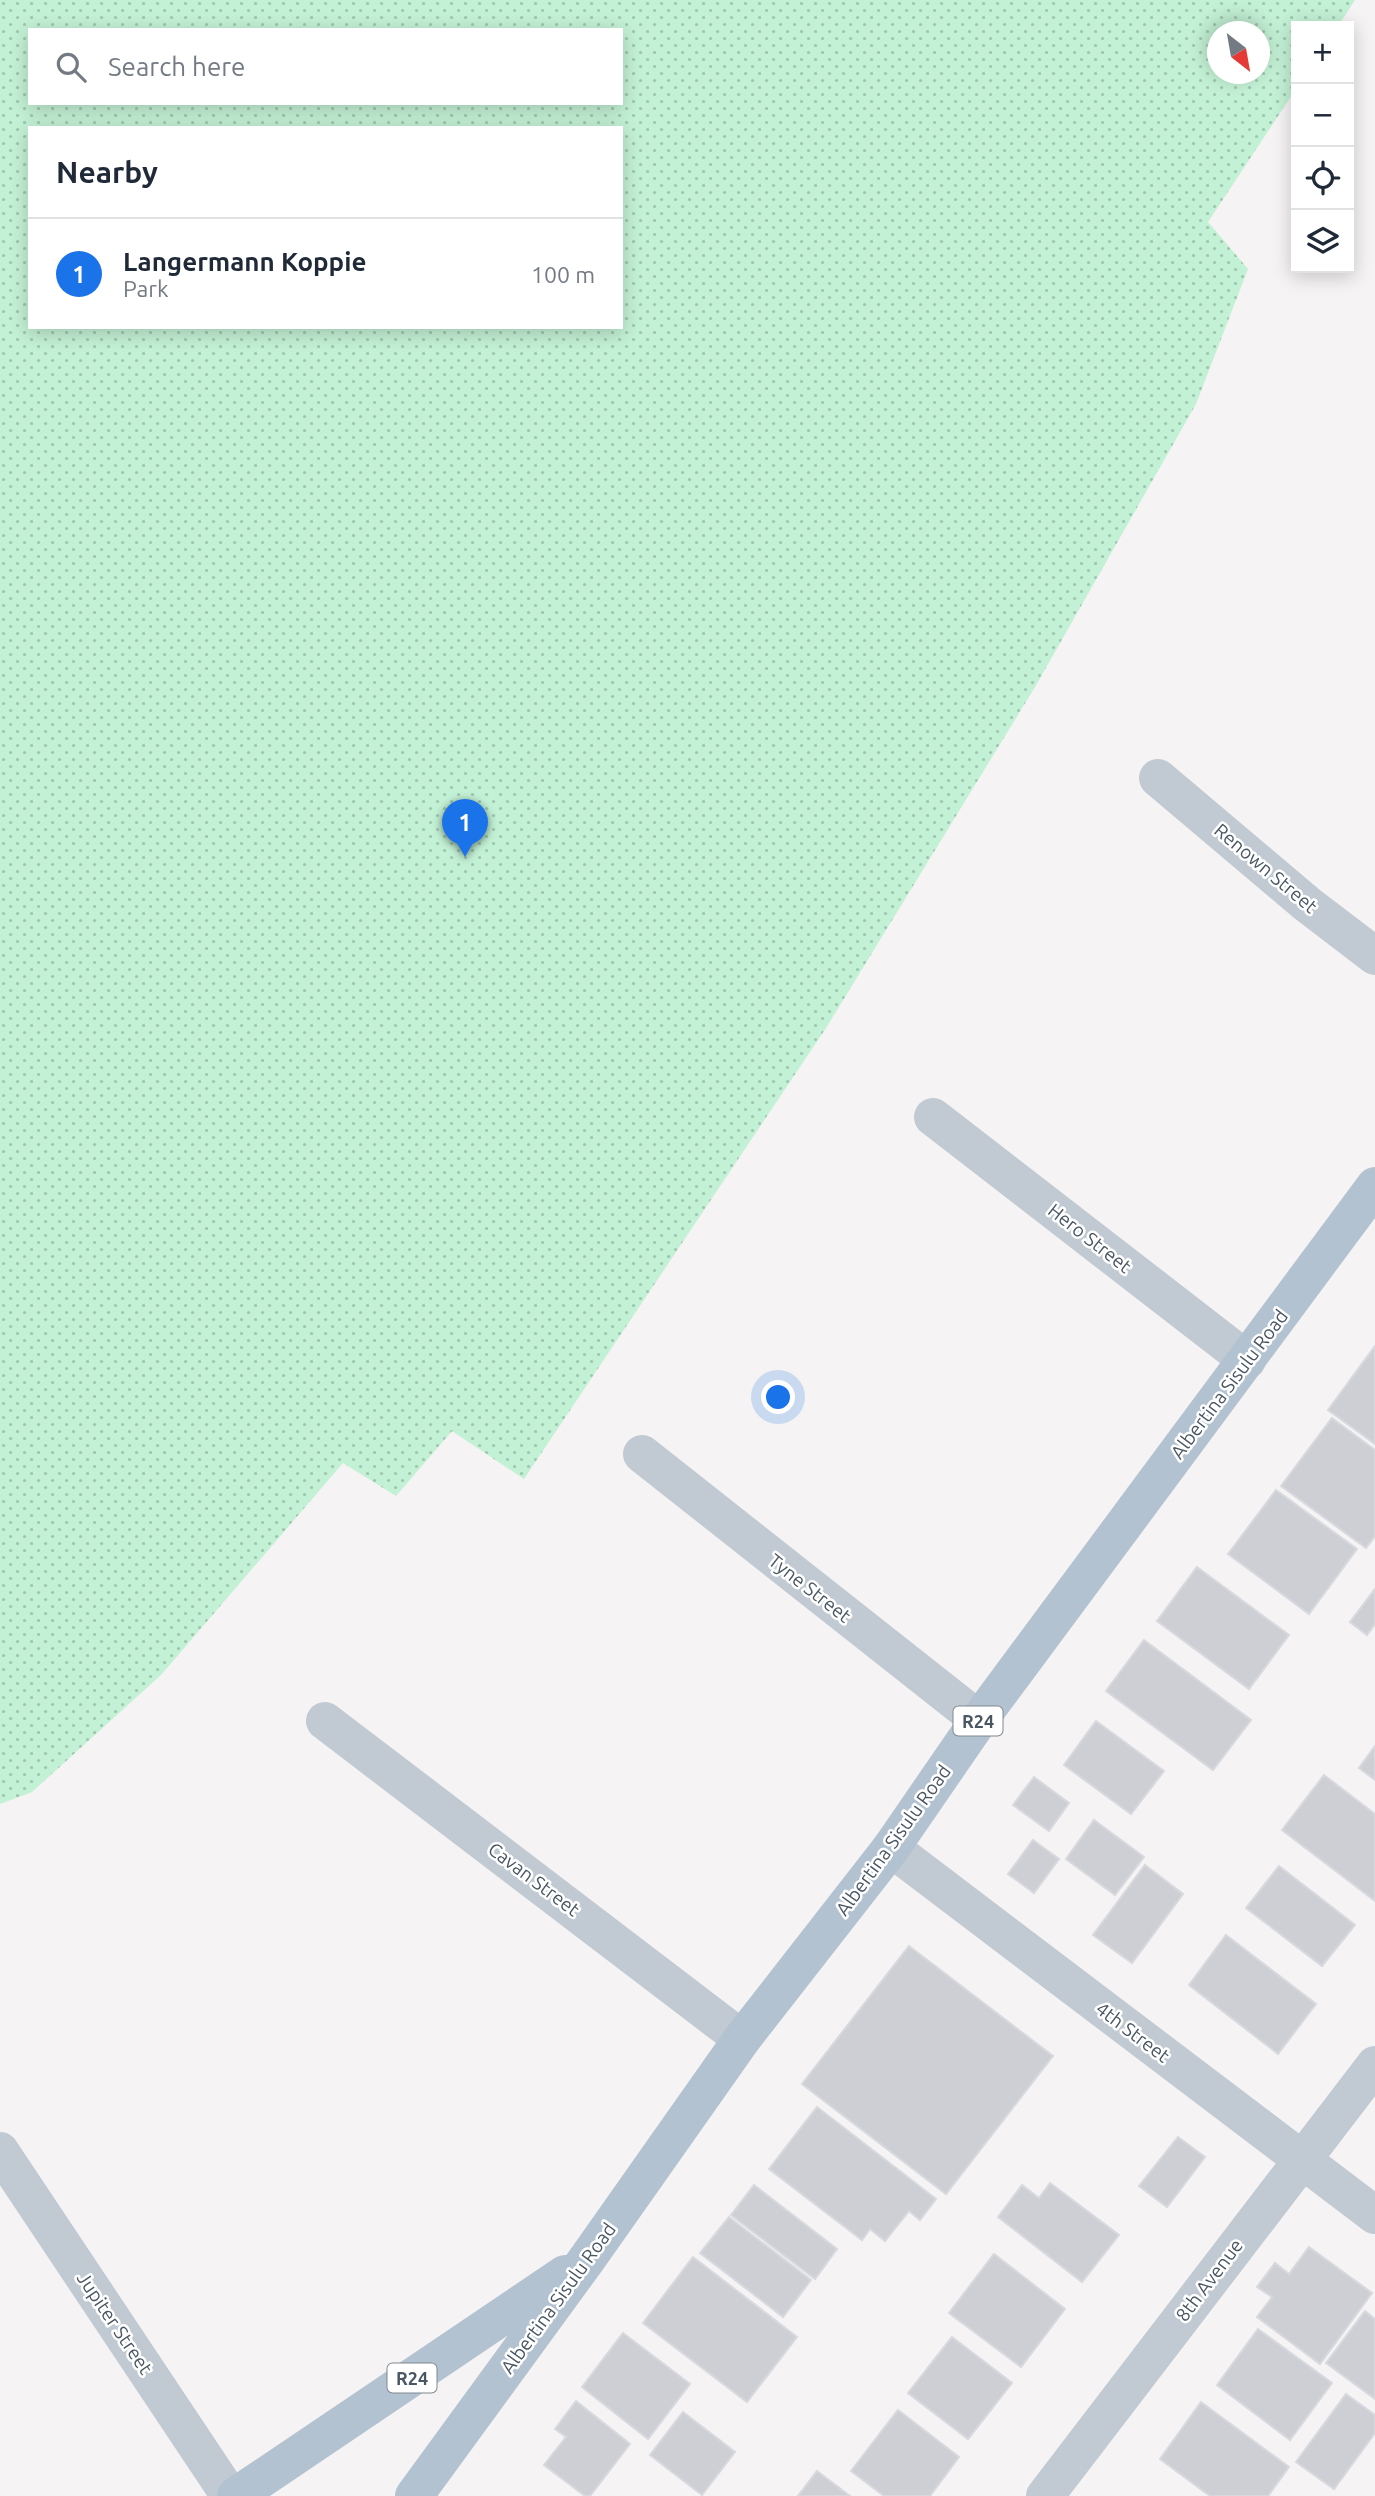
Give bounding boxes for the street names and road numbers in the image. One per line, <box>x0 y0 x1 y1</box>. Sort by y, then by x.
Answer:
street label: Renown Street <box>1210 819 1322 918</box>
street label: Hero Street <box>1044 1199 1136 1278</box>
street label: Albertina Sisulu Road <box>1166 1305 1292 1463</box>
street label: Tyne Street <box>765 1549 856 1627</box>
road number: R24 <box>954 1706 1002 1736</box>
street label: Albertina Sisulu Road <box>831 1760 955 1920</box>
street label: Cavan Street <box>484 1838 584 1921</box>
street label: 4th Street <box>1092 1997 1175 2067</box>
street label: Albertina Sisulu Road <box>496 2218 620 2378</box>
street label: 8th Avenue <box>1171 2234 1247 2326</box>
street label: Jupiter Street <box>73 2268 158 2379</box>
road number: R24 <box>388 2364 436 2392</box>

